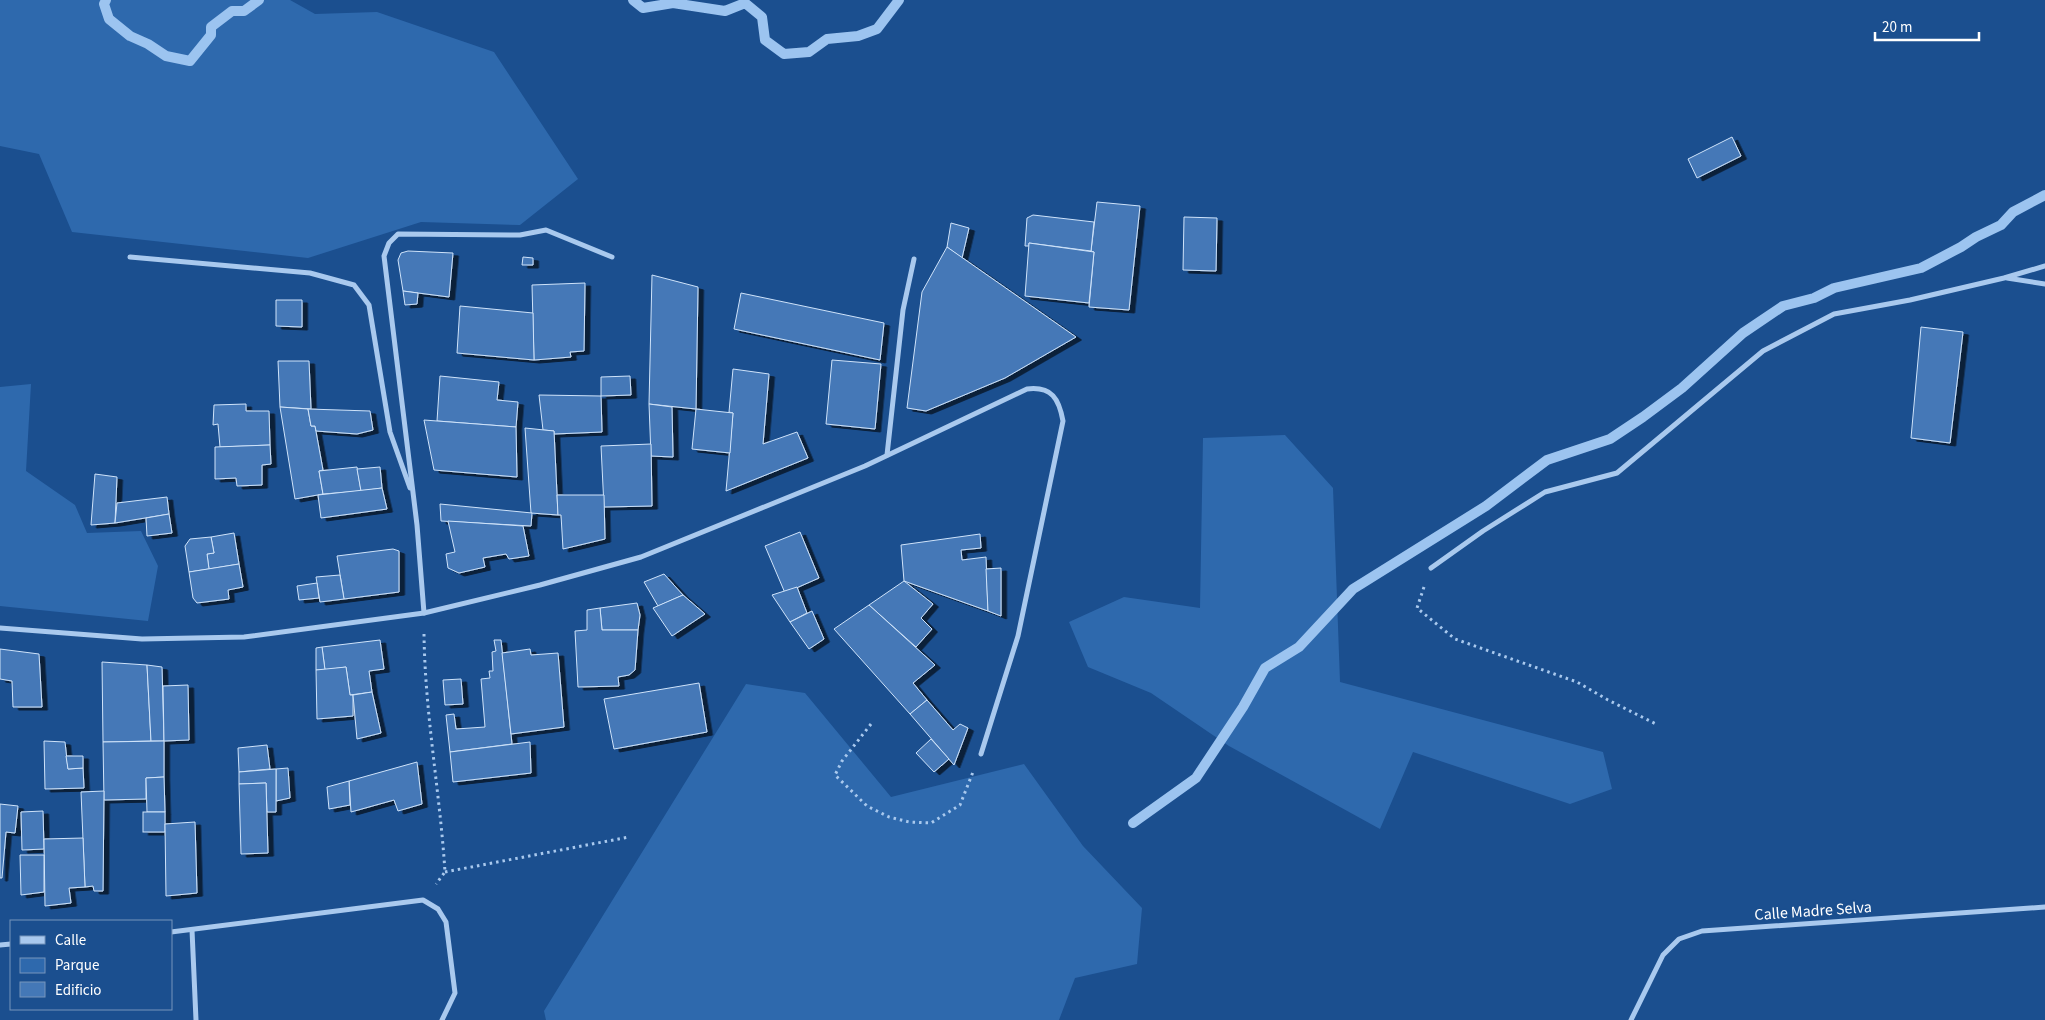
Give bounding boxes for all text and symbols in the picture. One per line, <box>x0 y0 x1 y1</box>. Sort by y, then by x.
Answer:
scale bar <box>1875 10 1979 42</box>
text: 20 m <box>1882 17 1912 38</box>
street label: Calle Madre Selva <box>1754 896 1872 926</box>
legend <box>10 920 172 1010</box>
text: Calle <box>55 930 86 951</box>
text: Parque <box>55 955 99 976</box>
text: Edificio <box>55 980 102 1001</box>

